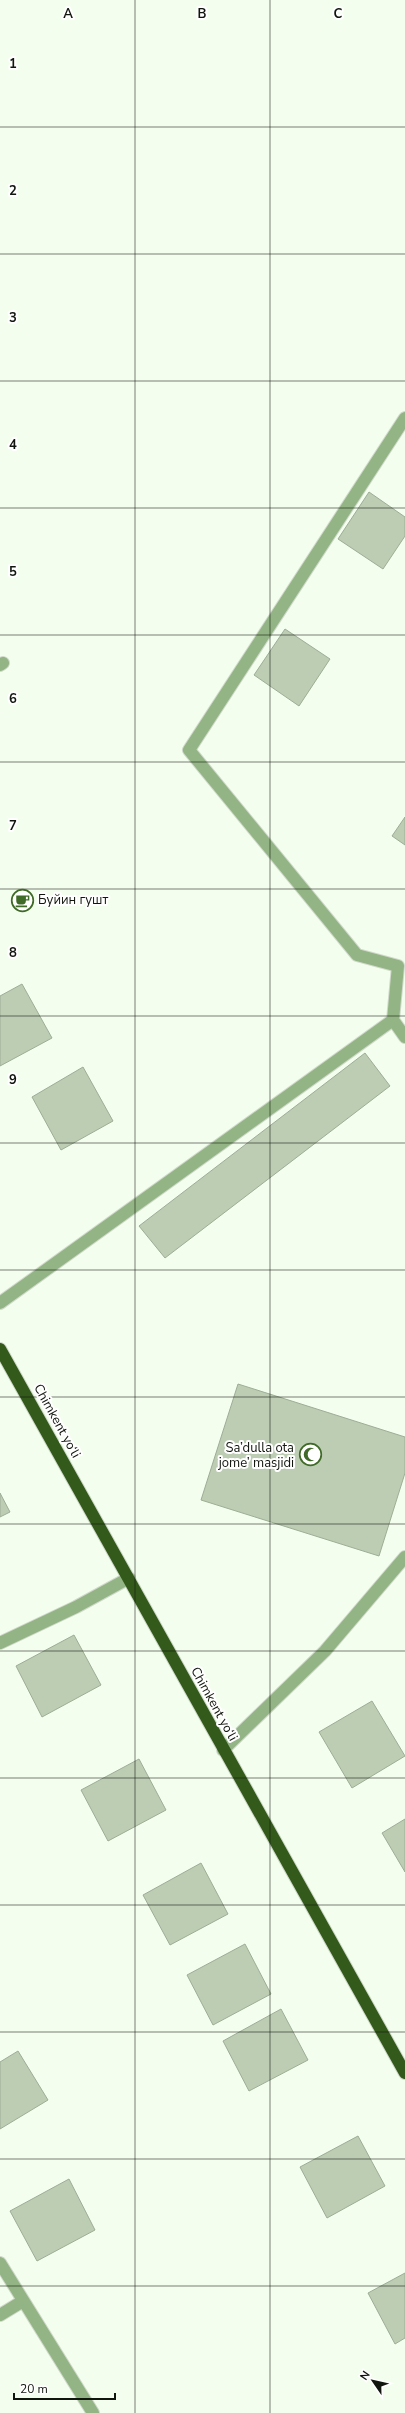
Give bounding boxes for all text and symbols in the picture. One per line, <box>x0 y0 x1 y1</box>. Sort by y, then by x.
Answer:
text: A <box>63 5 73 23</box>
text: B <box>198 5 207 23</box>
text: C <box>334 5 343 23</box>
text: 1 <box>9 55 17 73</box>
text: 2 <box>9 182 17 200</box>
text: 3 <box>9 309 17 327</box>
text: 4 <box>9 436 17 454</box>
text: 5 <box>9 563 17 581</box>
text: 6 <box>9 690 17 708</box>
text: 7 <box>9 817 17 835</box>
cafe icon: Буйин гушт <box>10 887 36 913</box>
place label: Буйин гушт <box>38 891 108 909</box>
text: 8 <box>9 944 17 962</box>
text: 9 <box>9 1071 17 1089</box>
street label: Chimkent yo‘li <box>29 1381 85 1461</box>
place label: Sa’dulla ota jome’ masjidi <box>218 1439 294 1472</box>
mosque icon: Sa’dulla ota jome’ masjidi <box>297 1442 323 1468</box>
street label: Chimkent yo‘li <box>186 1664 242 1744</box>
north arrow <box>353 2361 393 2401</box>
text: N <box>357 2368 374 2383</box>
scale bar <box>14 2375 115 2401</box>
text: 20 m <box>20 2381 48 2397</box>

